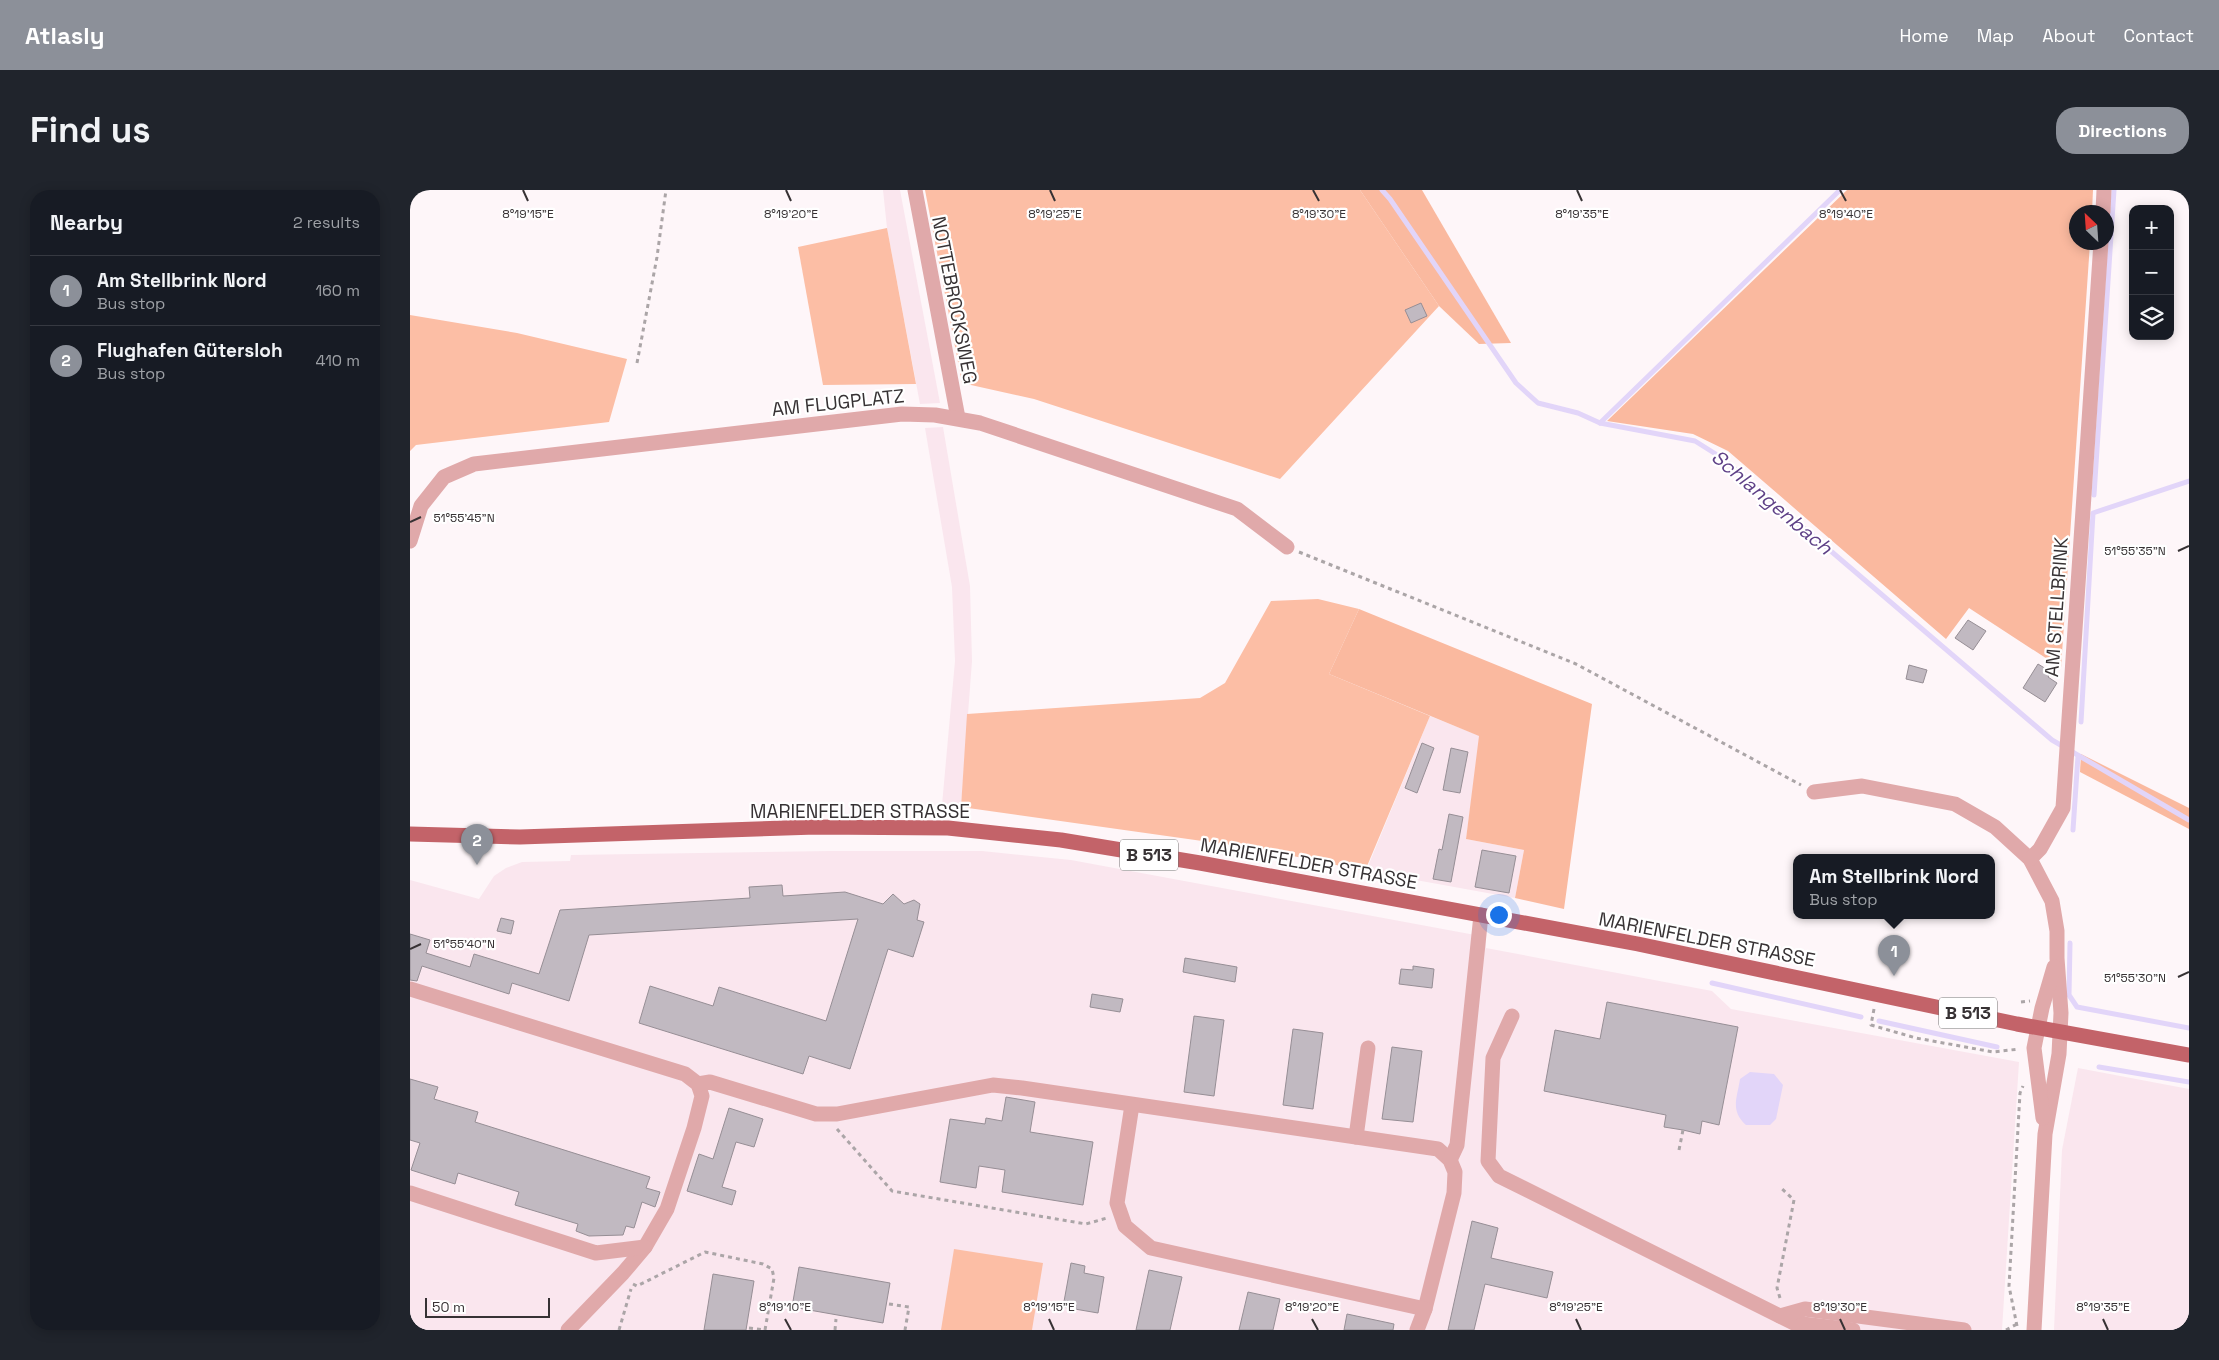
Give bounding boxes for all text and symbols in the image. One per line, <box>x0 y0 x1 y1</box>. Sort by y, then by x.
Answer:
text: Atlasly <box>25 20 104 51</box>
text: Home <box>1900 24 1949 47</box>
text: Map <box>1977 24 2014 47</box>
text: About <box>2042 24 2096 47</box>
text: Contact <box>2124 24 2194 47</box>
button: Directions <box>2056 107 2189 154</box>
text: Find us <box>30 108 151 152</box>
north arrow <box>2069 205 2114 250</box>
map controls <box>2129 205 2174 340</box>
button: + <box>2129 205 2174 250</box>
text: 8°19'15"E <box>502 206 554 222</box>
text: 8°19'20"E <box>764 206 818 222</box>
text: 8°19'25"E <box>1028 206 1082 222</box>
text: 8°19'30"E <box>1292 206 1346 222</box>
text: 8°19'35"E <box>1555 206 1609 222</box>
text: 8°19'40"E <box>1819 206 1873 222</box>
text: Nearby <box>50 209 123 236</box>
text: 2 results <box>293 212 360 233</box>
street label: NOTTEBROCKSWEG <box>926 214 983 386</box>
button: − <box>2129 250 2174 295</box>
text: Am Stellbrink Nord <box>97 268 267 293</box>
text: 1 <box>62 280 70 301</box>
text: 160 m <box>315 280 360 301</box>
text: Bus stop <box>97 293 165 314</box>
button: layers <box>2129 295 2174 340</box>
text: Flughafen Gütersloh <box>97 338 283 363</box>
text: 2 <box>61 350 71 371</box>
text: 410 m <box>316 350 360 371</box>
text: Bus stop <box>97 363 165 384</box>
street label: AM FLUGPLATZ <box>770 383 906 422</box>
water label: Schlangenbach <box>1706 444 1839 561</box>
text: 51°55'45"N <box>433 510 495 526</box>
street label: AM STELLBRINK <box>2039 536 2074 678</box>
text: 51°55'35"N <box>2104 543 2166 559</box>
street label: MARIENFELDER STRASSE <box>750 799 970 824</box>
pin: 2 <box>461 824 493 865</box>
street label: MARIENFELDER STRASSE <box>1198 832 1419 895</box>
road number: B 513 <box>1120 840 1178 870</box>
popup <box>1793 854 1995 919</box>
text: Am Stellbrink Nord <box>1809 864 1979 889</box>
text: Bus stop <box>1809 889 1878 910</box>
your location <box>1486 902 1512 928</box>
street label: MARIENFELDER STRASSE <box>1597 906 1817 973</box>
pin: 1 <box>1878 935 1910 976</box>
text: 51°55'40"N <box>433 936 495 952</box>
text: 51°55'30"N <box>2104 970 2166 986</box>
road number: B 513 <box>1939 998 1997 1028</box>
scale bar <box>425 1295 550 1318</box>
text: 50 m <box>432 1298 465 1316</box>
text: 8°19'10"E <box>759 1299 811 1315</box>
text: 8°19'15"E <box>1023 1299 1075 1315</box>
text: 8°19'20"E <box>1285 1299 1339 1315</box>
text: 8°19'25"E <box>1549 1299 1603 1315</box>
text: 8°19'30"E <box>1813 1299 1867 1315</box>
text: 8°19'35"E <box>2076 1299 2130 1315</box>

